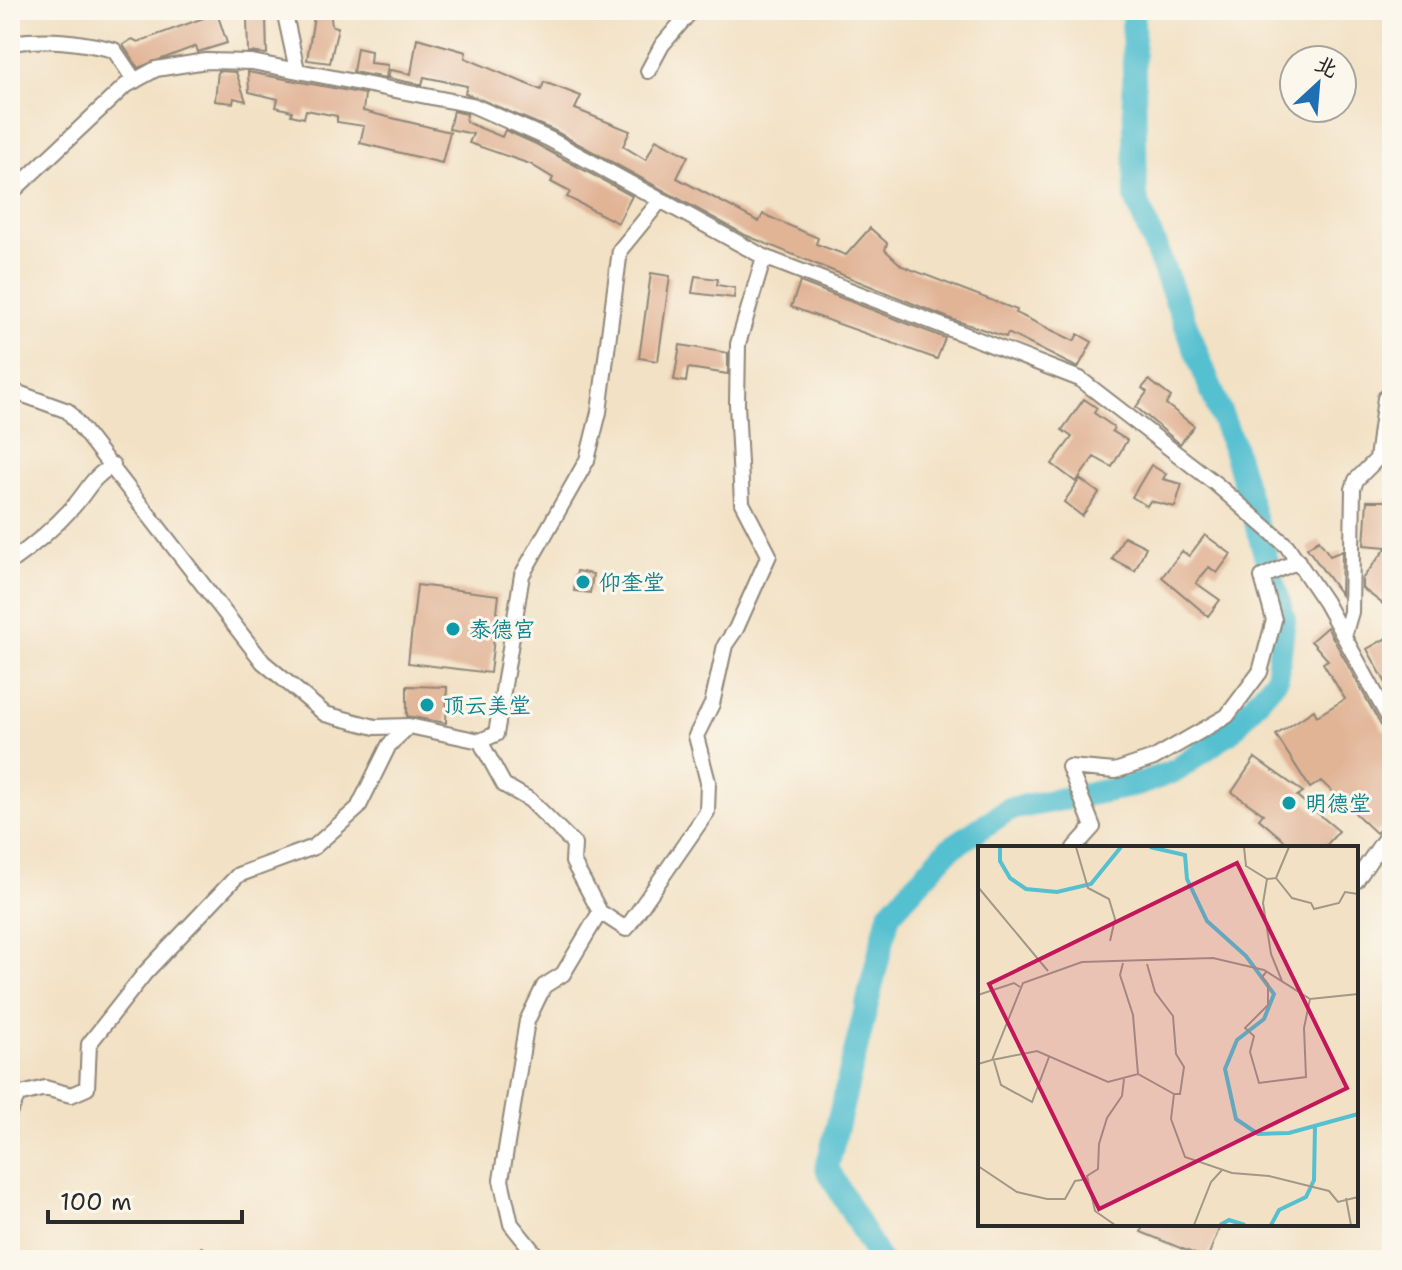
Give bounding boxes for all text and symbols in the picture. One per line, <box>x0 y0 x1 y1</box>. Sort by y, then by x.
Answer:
north arrow <box>1278 44 1358 124</box>
text: 北 <box>1310 49 1343 84</box>
place label: 仰奎堂 <box>599 568 665 597</box>
marker: 仰奎堂 <box>574 573 592 591</box>
place label: 泰德宫 <box>469 615 535 644</box>
marker: 泰德宫 <box>444 620 462 638</box>
place label: 顶云美堂 <box>443 691 531 720</box>
marker: 顶云美堂 <box>418 696 436 714</box>
place label: 明德堂 <box>1305 789 1371 818</box>
marker: 明德堂 <box>1280 794 1298 812</box>
inset map <box>978 846 1358 1226</box>
scale bar <box>48 1174 242 1224</box>
text: 100 m <box>60 1186 132 1218</box>

